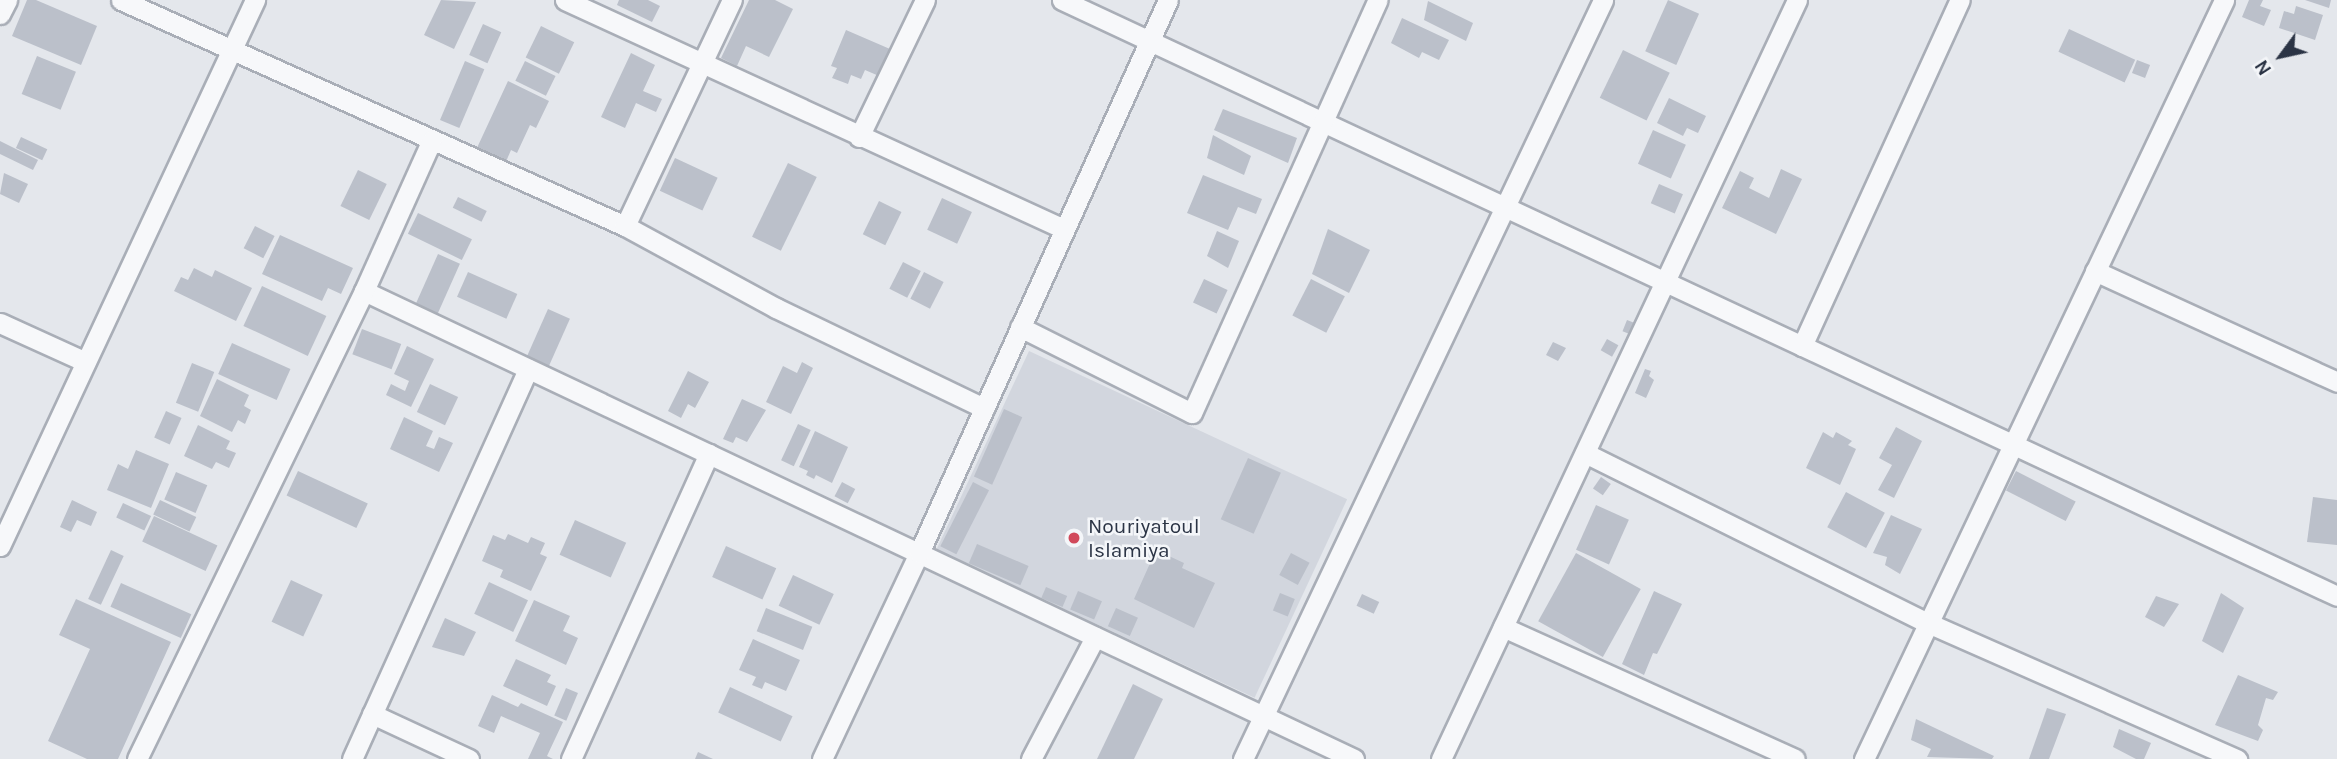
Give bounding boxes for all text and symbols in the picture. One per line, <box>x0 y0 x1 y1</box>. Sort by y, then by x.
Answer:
north arrow <box>2246 21 2316 91</box>
text: N <box>2250 56 2276 79</box>
place label: Nouriyatoul Islamiya <box>1088 513 1200 563</box>
marker: Nouriyatoul Islamiya <box>1066 530 1082 546</box>

